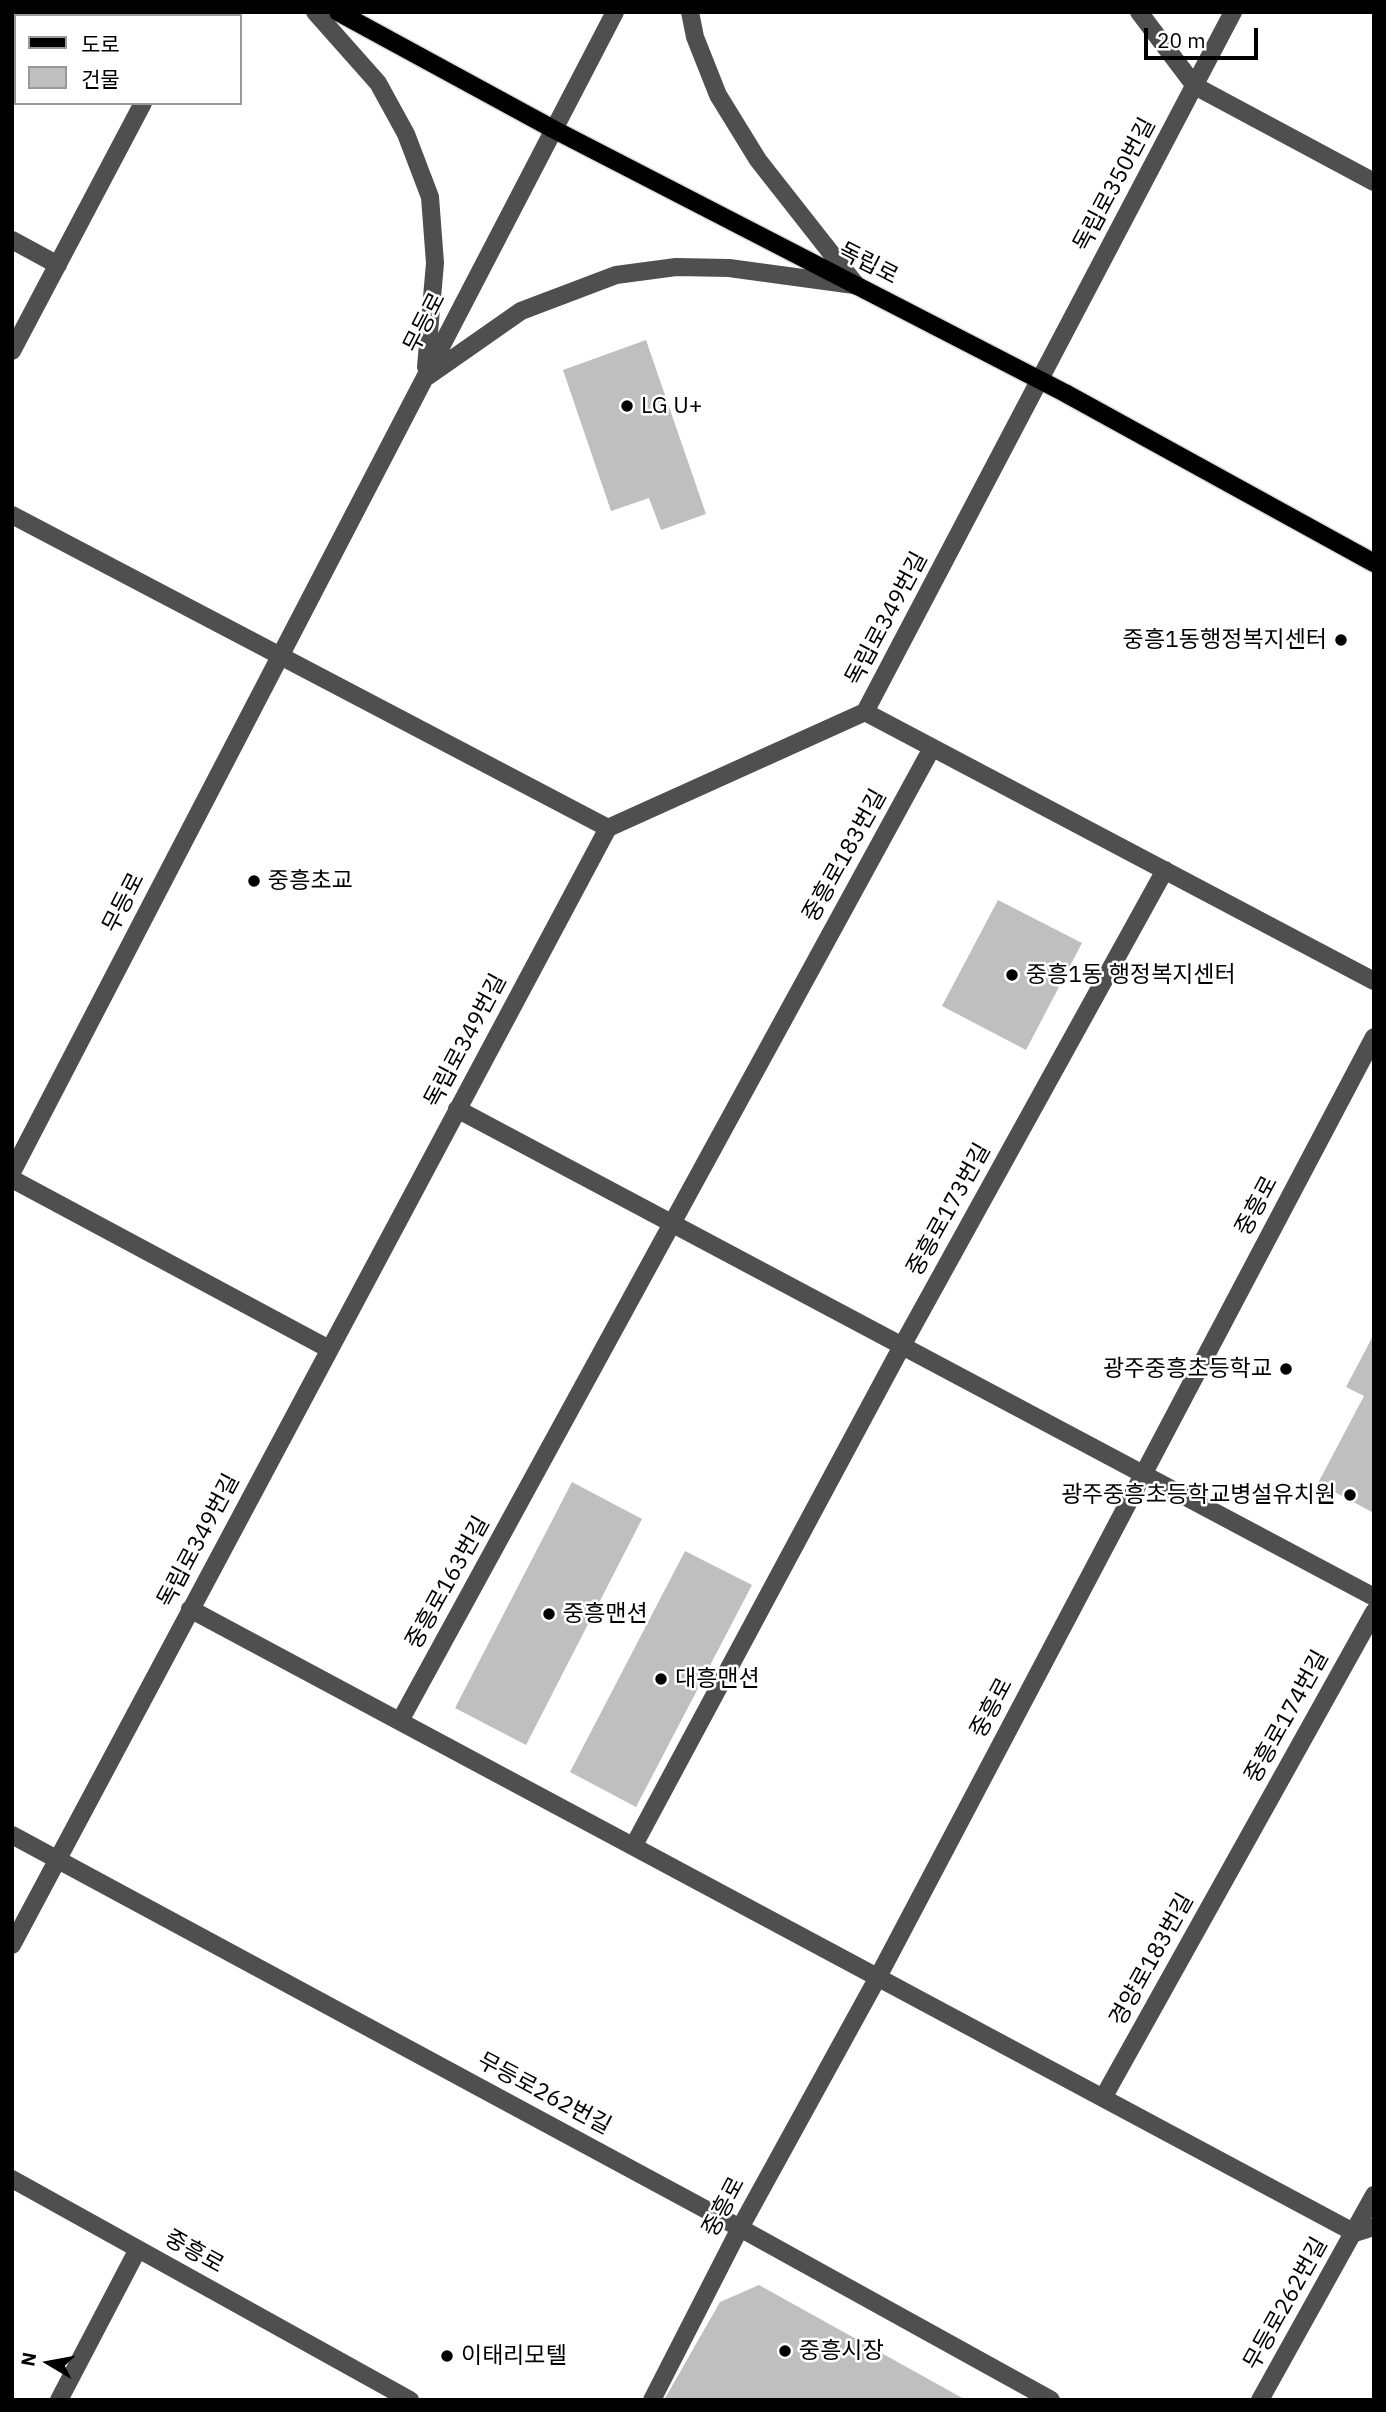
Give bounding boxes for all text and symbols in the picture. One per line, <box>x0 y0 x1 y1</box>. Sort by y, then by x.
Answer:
legend <box>14 14 242 105</box>
scale bar <box>1148 14 1262 58</box>
text: 20 m <box>1157 26 1206 54</box>
text: 도로 <box>81 30 120 58</box>
text: 건물 <box>81 65 120 93</box>
street label: 독립로350번길 <box>1068 114 1162 256</box>
street label: 독립로 <box>833 237 903 291</box>
street label: 무등로 <box>398 288 452 358</box>
place label: LG U+ <box>641 392 703 420</box>
marker: LG U+ <box>619 398 635 414</box>
street label: 독립로349번길 <box>840 548 934 690</box>
place label: 중흥1동행정복지센터 <box>1123 626 1327 654</box>
marker: 중흥1동행정복지센터 <box>1333 632 1349 648</box>
street label: 중흥로183번길 <box>797 785 893 927</box>
place label: 중흥초교 <box>268 867 353 895</box>
street label: 무등로 <box>97 868 151 938</box>
marker: 중흥초교 <box>246 873 262 889</box>
place label: 중흥1동 행정복지센터 <box>1026 961 1236 989</box>
marker: 중흥1동 행정복지센터 <box>1004 967 1020 983</box>
street label: 독립로349번길 <box>419 970 513 1112</box>
street label: 중흥로173번길 <box>901 1139 997 1281</box>
street label: 중흥로 <box>1230 1171 1284 1241</box>
place label: 광주중흥초등학교 <box>1103 1355 1272 1383</box>
marker: 광주중흥초등학교 <box>1278 1361 1294 1377</box>
street label: 독립로349번길 <box>152 1470 246 1612</box>
place label: 광주중흥초등학교병설유치원 <box>1061 1481 1336 1509</box>
marker: 광주중흥초등학교병설유치원 <box>1342 1487 1358 1503</box>
street label: 중흥로163번길 <box>400 1512 496 1654</box>
place label: 중흥맨션 <box>563 1600 648 1628</box>
marker: 중흥맨션 <box>541 1606 557 1622</box>
street label: 중흥로174번길 <box>1239 1646 1335 1788</box>
place label: 대흥맨션 <box>675 1665 760 1693</box>
marker: 대흥맨션 <box>653 1671 669 1687</box>
street label: 중흥로 <box>965 1673 1019 1743</box>
street label: 경양로183번길 <box>1104 1889 1200 2031</box>
street label: 무등로262번길 <box>473 2047 615 2141</box>
street label: 중흥로 <box>697 2172 751 2242</box>
street label: 중흥로 <box>160 2225 228 2279</box>
street label: 무등로262번길 <box>1238 2233 1334 2375</box>
north arrow <box>14 2328 84 2398</box>
place label: 중흥시장 <box>799 2337 884 2365</box>
place label: 이태리모텔 <box>461 2342 567 2370</box>
marker: 중흥시장 <box>777 2343 793 2359</box>
marker: 이태리모텔 <box>439 2348 455 2364</box>
text: N <box>15 2350 41 2368</box>

